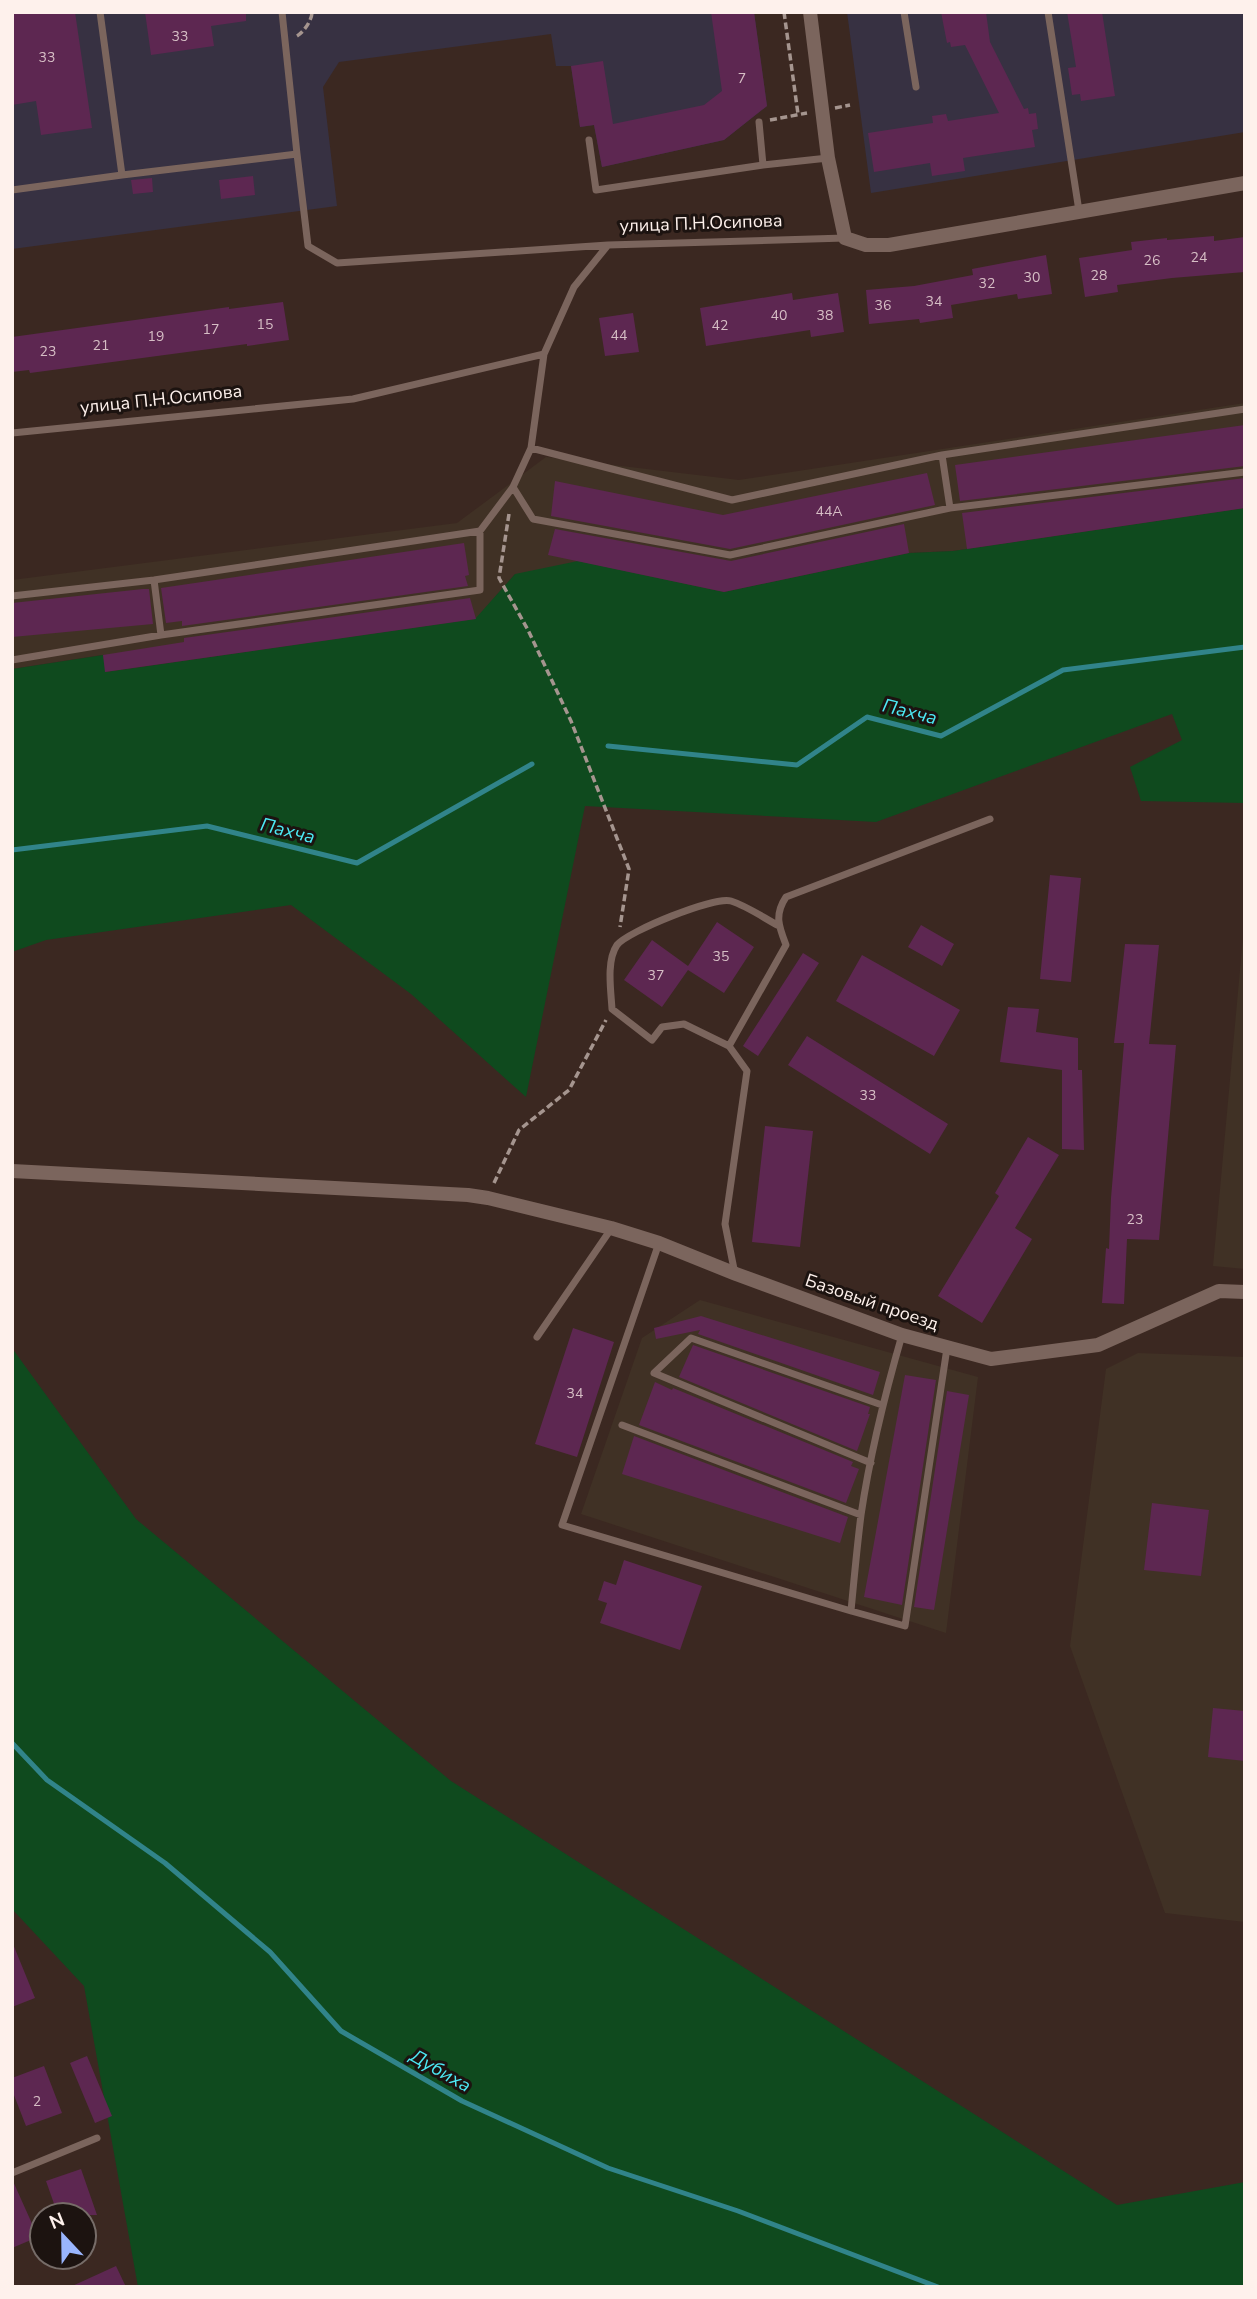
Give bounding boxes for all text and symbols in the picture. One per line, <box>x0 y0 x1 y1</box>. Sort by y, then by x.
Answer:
house number: 33 <box>172 27 188 46</box>
house number: 33 <box>39 48 55 67</box>
house number: 7 <box>738 69 746 88</box>
street label: улица П.Н.Осипова <box>619 208 783 238</box>
house number: 24 <box>1191 248 1207 267</box>
house number: 26 <box>1144 251 1160 270</box>
house number: 28 <box>1091 266 1107 285</box>
house number: 30 <box>1024 268 1040 287</box>
house number: 32 <box>979 274 995 293</box>
house number: 34 <box>926 292 942 311</box>
house number: 36 <box>875 296 891 315</box>
house number: 40 <box>771 306 787 325</box>
house number: 38 <box>817 306 833 325</box>
house number: 15 <box>257 315 273 334</box>
house number: 42 <box>712 316 728 335</box>
house number: 17 <box>203 320 219 339</box>
house number: 44 <box>611 326 627 345</box>
house number: 19 <box>148 327 164 346</box>
house number: 21 <box>93 336 109 355</box>
house number: 23 <box>40 342 56 361</box>
street label: улица П.Н.Осипова <box>79 379 243 419</box>
house number: 44А <box>815 502 843 521</box>
water label: Пахча <box>880 693 940 731</box>
water label: Пахча <box>258 812 318 850</box>
house number: 35 <box>713 947 729 966</box>
house number: 37 <box>648 966 664 985</box>
house number: 33 <box>860 1086 876 1105</box>
house number: 23 <box>1127 1210 1143 1229</box>
street label: Базовый проезд <box>802 1268 942 1336</box>
house number: 34 <box>567 1384 583 1403</box>
water label: Дубиха <box>404 2042 476 2099</box>
house number: 2 <box>33 2092 41 2111</box>
north arrow <box>28 2201 98 2271</box>
text: N <box>46 2206 68 2236</box>

